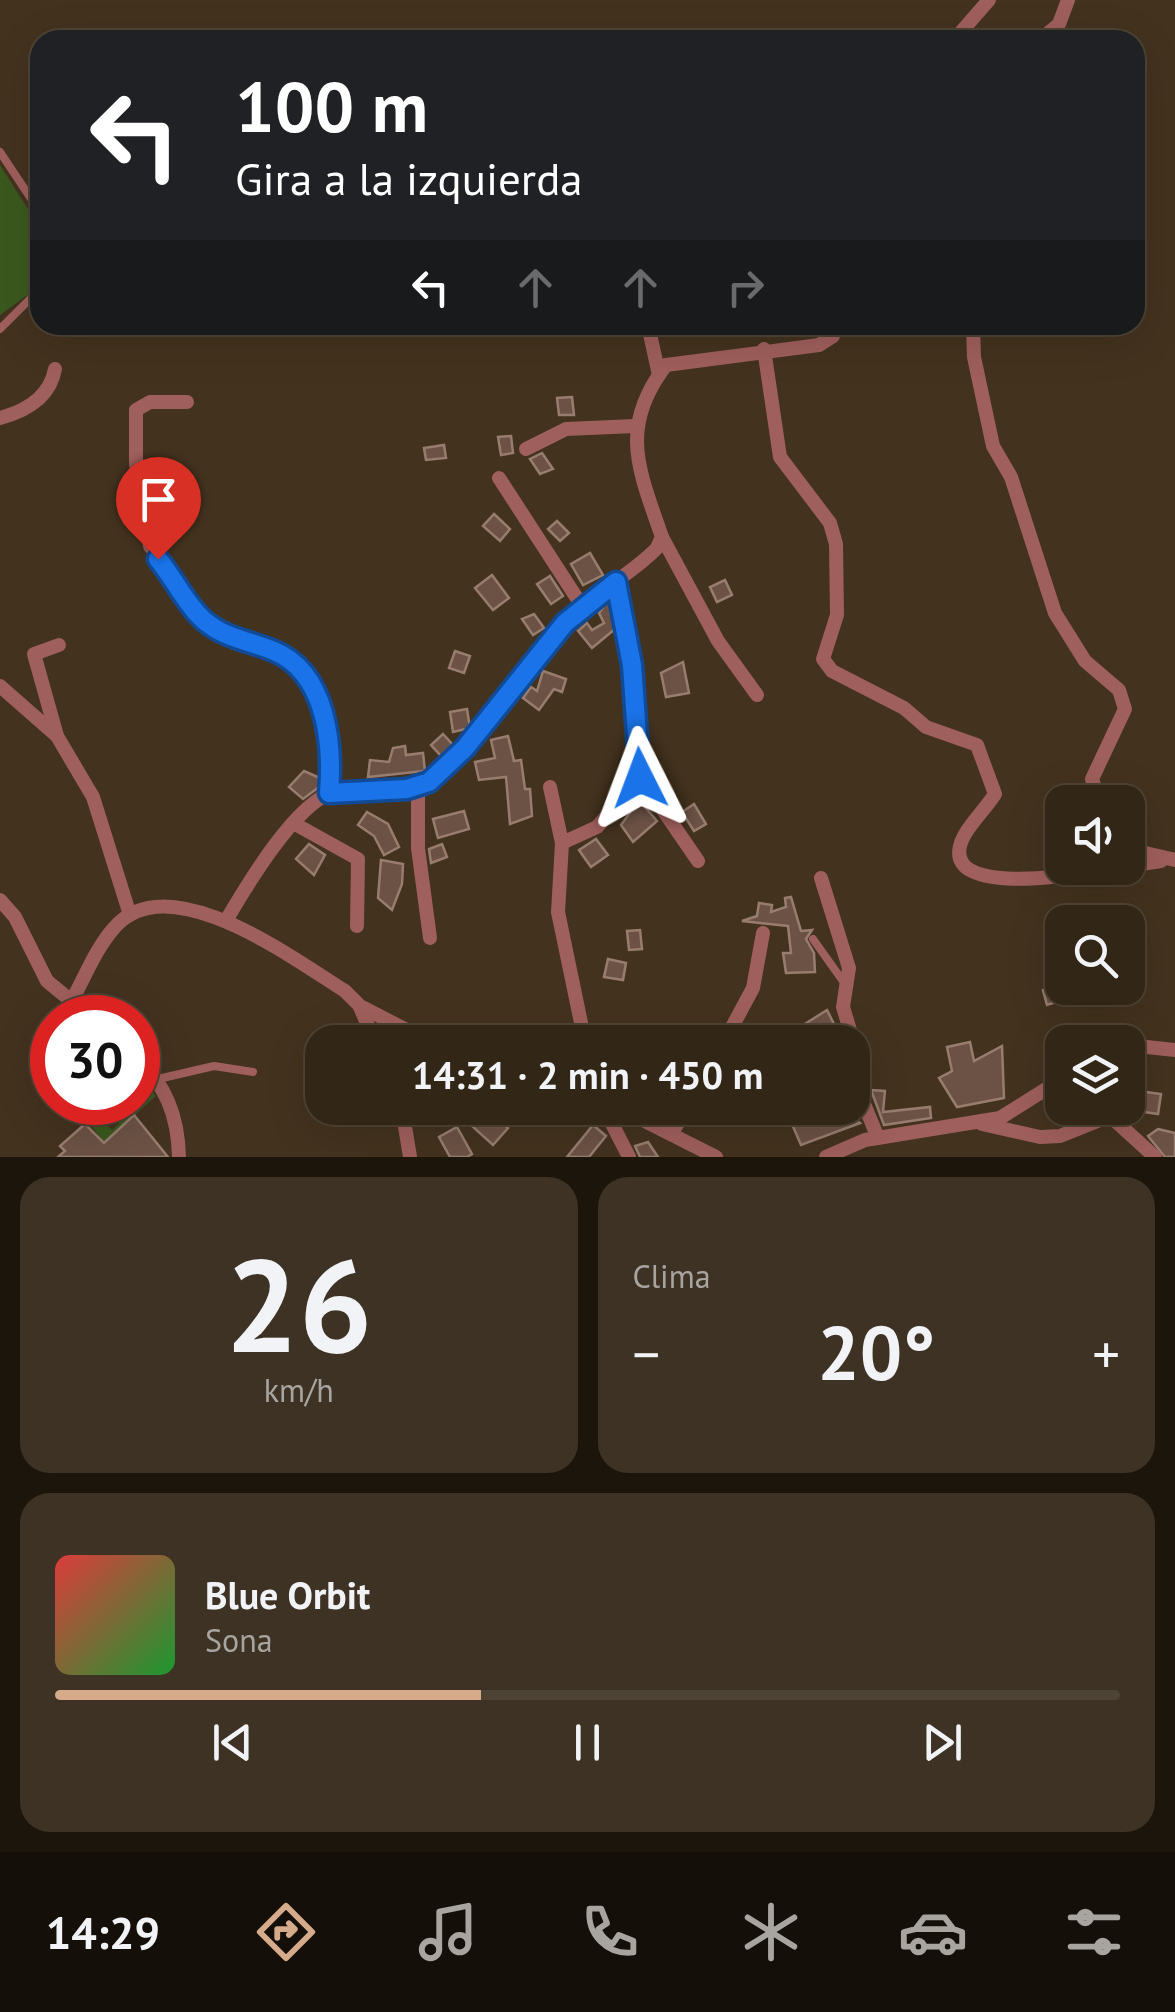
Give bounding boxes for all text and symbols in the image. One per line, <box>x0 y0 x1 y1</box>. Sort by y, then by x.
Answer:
text: 100 m <box>235 61 428 151</box>
icon: left <box>70 70 200 200</box>
text: Gira a la izquierda <box>235 149 583 207</box>
icon: left <box>403 260 458 315</box>
icon: ahead <box>508 260 563 315</box>
icon: ahead <box>613 260 668 315</box>
icon: right <box>718 260 773 315</box>
pin <box>116 457 201 560</box>
icon: arrive <box>131 472 186 527</box>
position arrow <box>588 726 692 830</box>
map controls <box>1045 785 1145 1125</box>
button: sound <box>1045 785 1145 885</box>
button: search <box>1045 905 1145 1005</box>
speed limit sign: 30 <box>30 995 160 1125</box>
button: layers <box>1045 1025 1145 1125</box>
text: 14:31 · 2 min · 450 m <box>412 1050 763 1099</box>
text: 26 <box>225 1220 372 1388</box>
text: Clima <box>633 1255 711 1297</box>
text: 20° <box>817 1304 935 1401</box>
text: − <box>633 1318 660 1389</box>
text: + <box>1092 1318 1120 1389</box>
text: km/h <box>264 1369 334 1411</box>
text: Blue Orbit <box>205 1570 370 1619</box>
text: Sona <box>205 1619 273 1661</box>
icon: previous <box>205 1715 260 1770</box>
icon: pause <box>560 1715 615 1770</box>
icon: next <box>915 1715 970 1770</box>
icon: directions <box>251 1897 321 1967</box>
icon: music <box>413 1897 483 1967</box>
icon: phone <box>575 1897 645 1967</box>
icon: climate <box>736 1897 806 1967</box>
icon: car <box>898 1897 968 1967</box>
icon: filters <box>1059 1897 1129 1967</box>
text: 14:29 <box>46 1903 160 1961</box>

